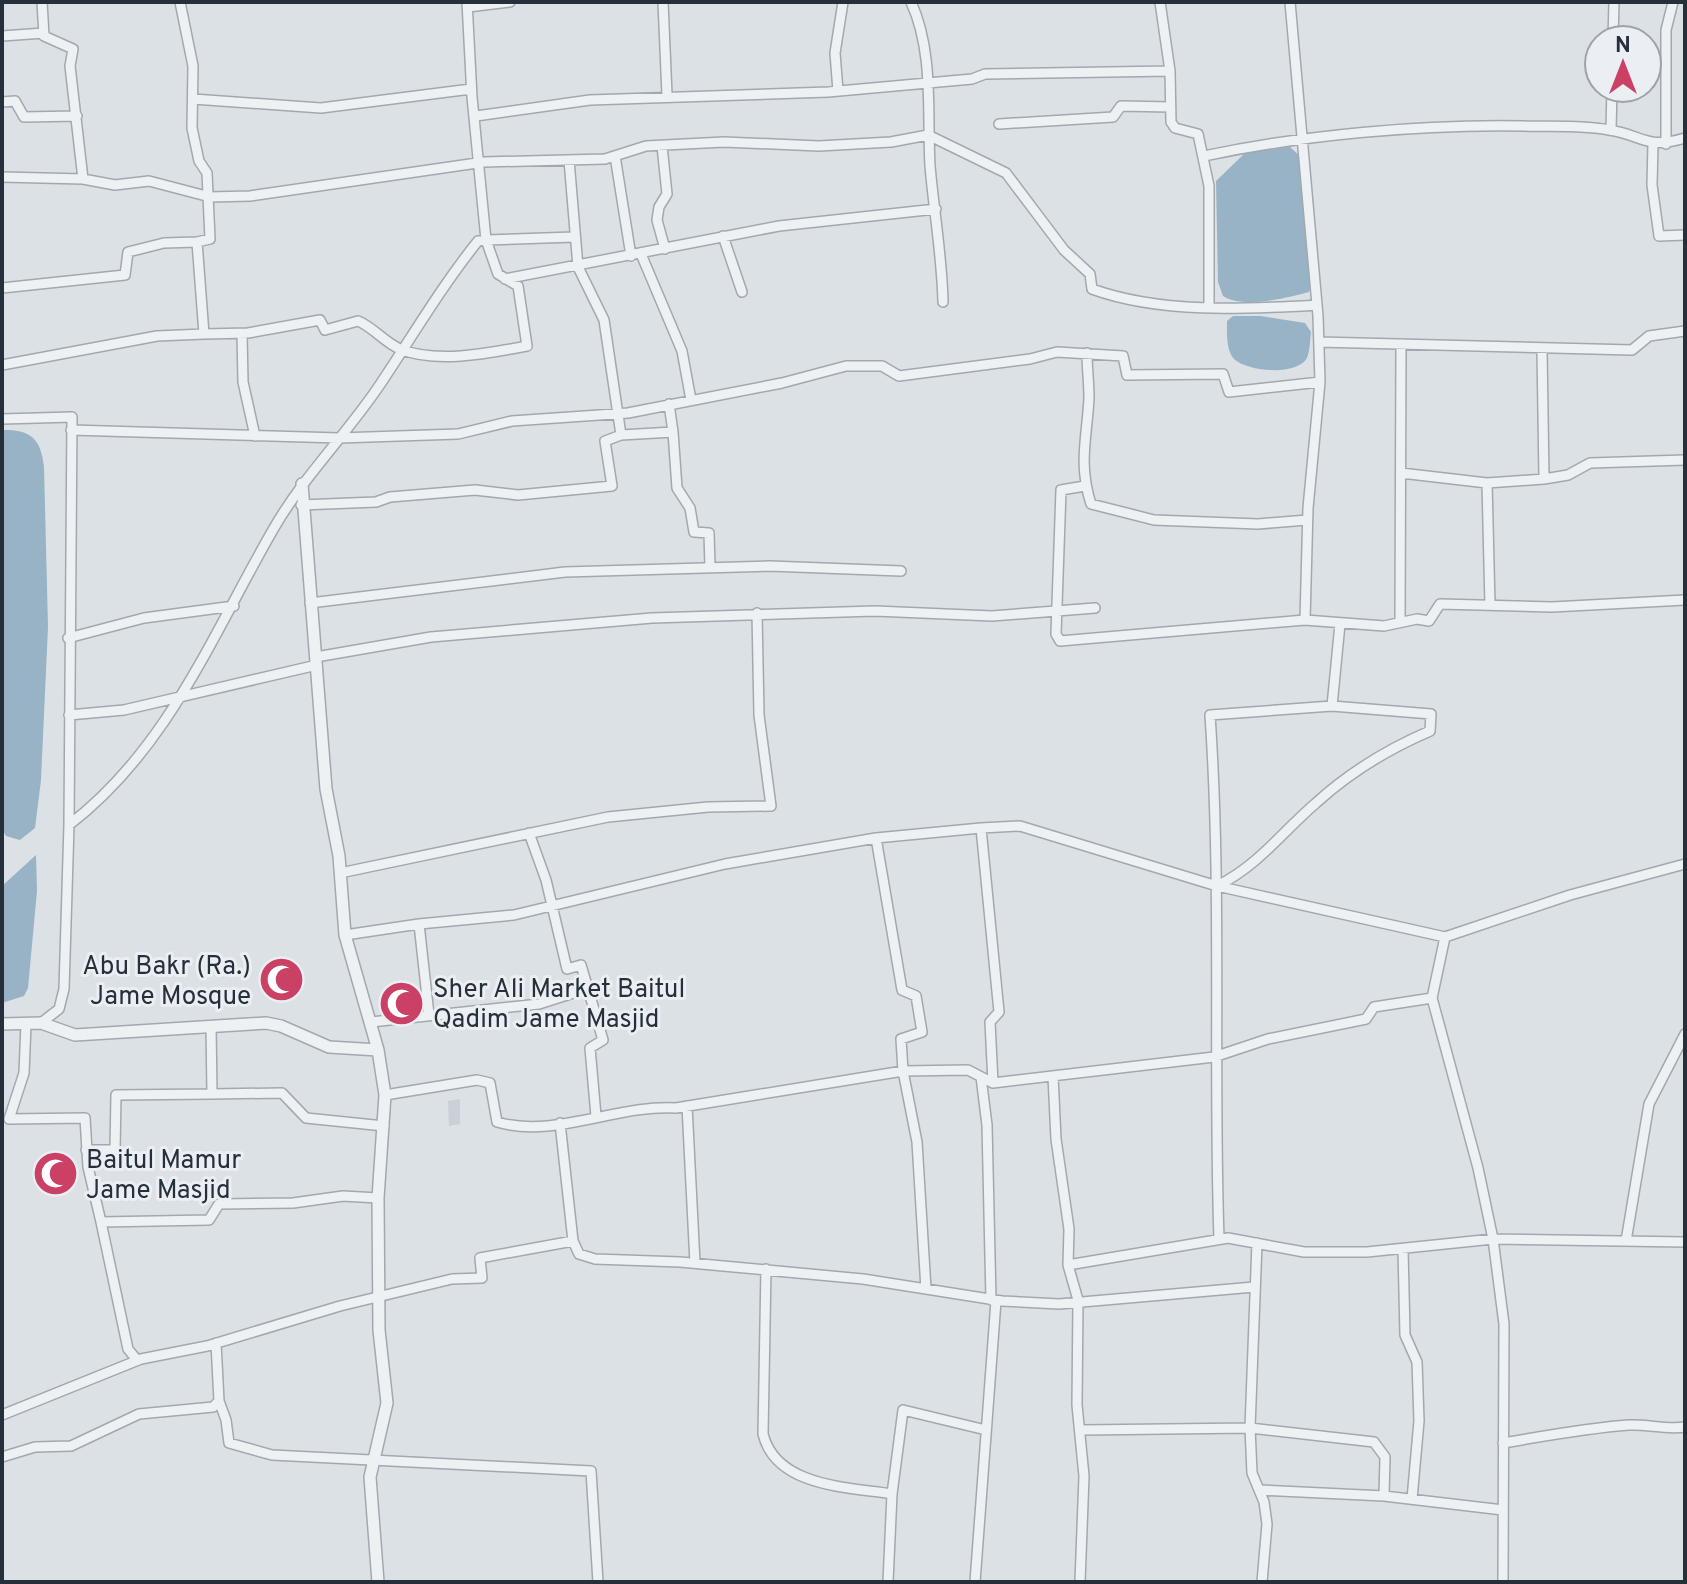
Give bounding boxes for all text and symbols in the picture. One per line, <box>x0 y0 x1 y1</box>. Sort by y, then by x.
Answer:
north arrow <box>1583 24 1663 104</box>
text: N <box>1615 33 1631 60</box>
place label: Abu Bakr (Ra.) Jame Mosque <box>82 951 251 1014</box>
mosque icon: Abu Bakr (Ra.) Jame Mosque <box>258 956 306 1004</box>
place label: Sher Ali Market Baitul Qadim Jame Masjid <box>433 974 685 1037</box>
mosque icon: Sher Ali Market Baitul Qadim Jame Masjid <box>378 979 426 1027</box>
place label: Baitul Mamur Jame Masjid <box>86 1145 241 1208</box>
mosque icon: Baitul Mamur Jame Masjid <box>31 1150 79 1198</box>

